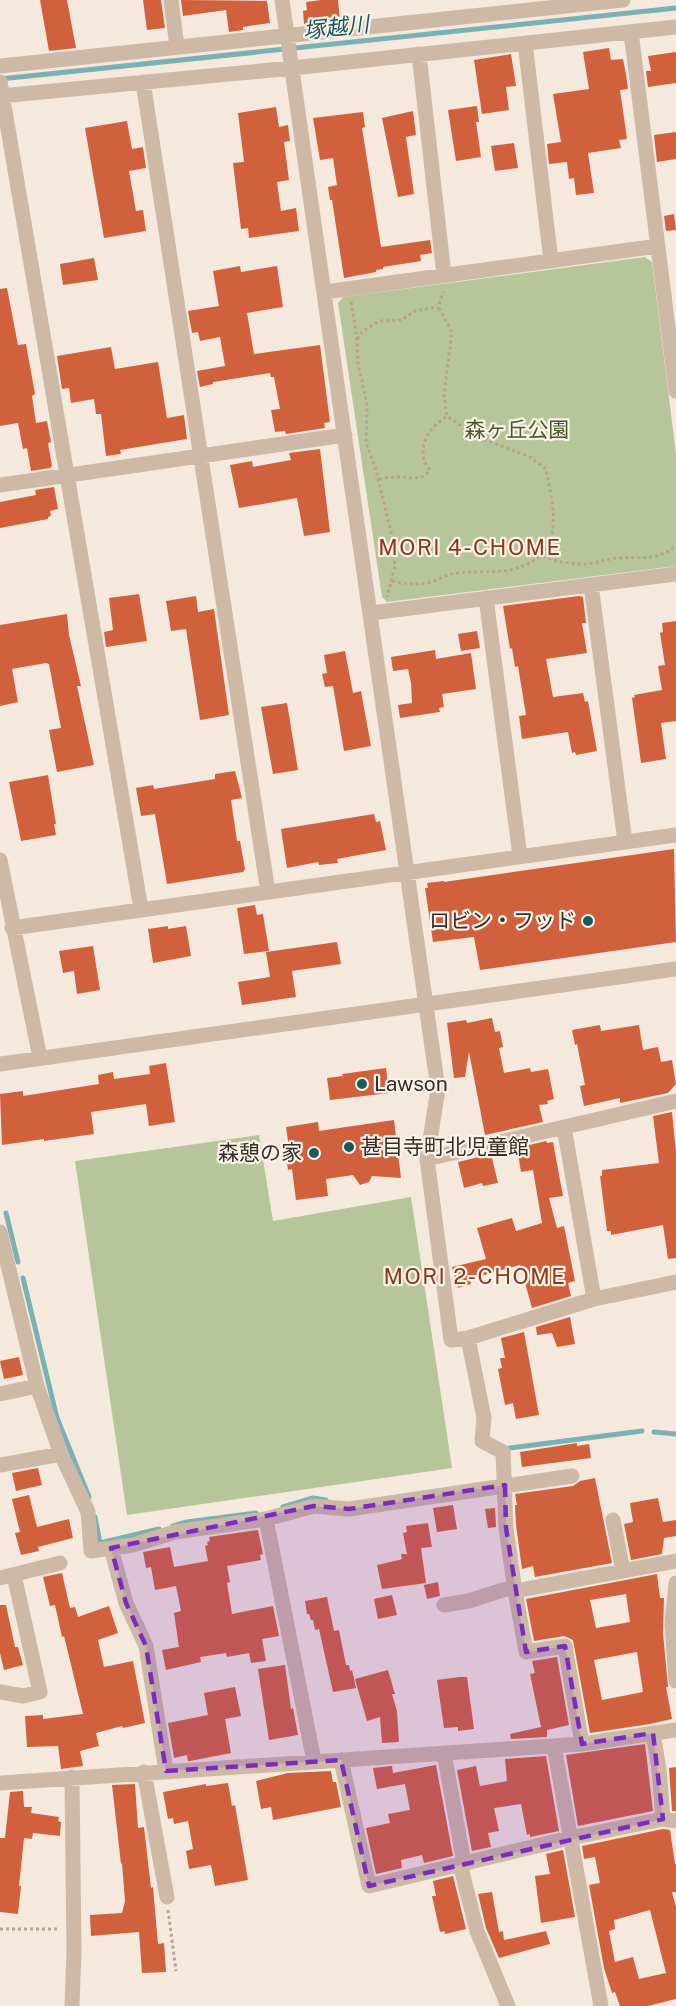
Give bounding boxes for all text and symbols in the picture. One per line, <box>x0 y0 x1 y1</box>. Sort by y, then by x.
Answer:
water label: 塚越川 <box>302 10 372 43</box>
park label: 森ヶ丘公園 <box>465 417 570 442</box>
district label: MORI 4-CHOME <box>378 534 562 560</box>
place label: ロビン・フッド <box>429 908 576 933</box>
marker: ロビン・フッド <box>581 914 595 928</box>
place label: Lawson <box>374 1071 448 1096</box>
marker: Lawson <box>355 1077 369 1091</box>
place label: 甚目寺町北児童館 <box>361 1134 529 1159</box>
place label: 森憩の家 <box>218 1140 302 1165</box>
marker: 甚目寺町北児童館 <box>342 1140 356 1154</box>
marker: 森憩の家 <box>307 1146 321 1160</box>
district label: MORI 2-CHOME <box>384 1263 566 1289</box>

